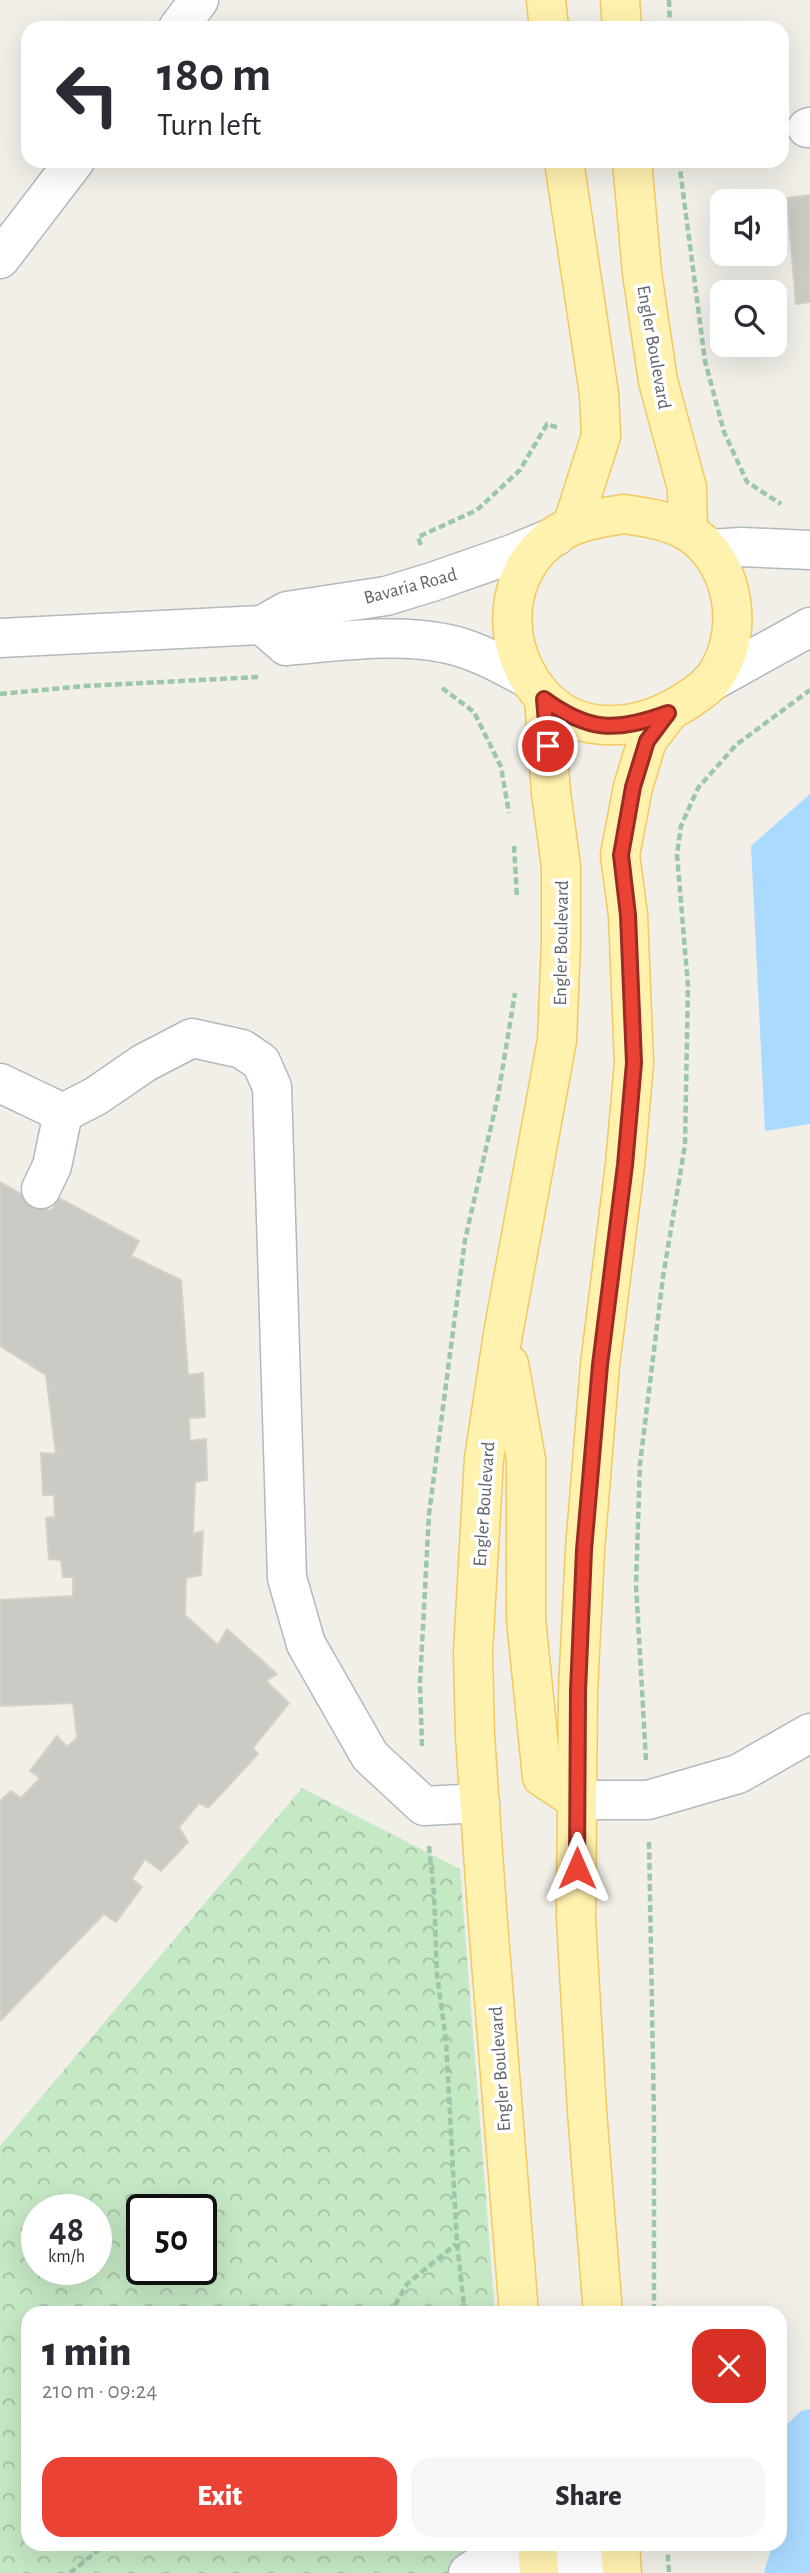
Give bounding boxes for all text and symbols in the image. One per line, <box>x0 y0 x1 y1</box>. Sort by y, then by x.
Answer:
icon: left <box>42 49 133 140</box>
text: 180 m <box>157 51 271 100</box>
text: Turn left <box>157 109 261 141</box>
map controls <box>710 189 787 357</box>
button: sound <box>710 189 787 266</box>
button: search <box>710 280 787 357</box>
street label: Engler Boulevard <box>633 284 674 411</box>
street label: Bavaria Road <box>362 565 459 608</box>
pin <box>518 716 578 776</box>
icon: arrive <box>529 727 567 765</box>
street label: Engler Boulevard <box>551 880 572 1006</box>
street label: Engler Boulevard <box>471 1441 498 1567</box>
position arrow <box>540 1831 614 1905</box>
street label: Engler Boulevard <box>487 2005 514 2132</box>
speed limit sign: 50 <box>126 2194 217 2285</box>
text: 48 <box>49 2213 84 2248</box>
text: km/h <box>48 2248 85 2266</box>
button: close <box>692 2329 766 2403</box>
text: 1 min <box>42 2331 131 2373</box>
text: 210 m · 09:24 <box>42 2380 157 2403</box>
button: Exit <box>42 2457 397 2537</box>
button: Share <box>411 2457 766 2537</box>

